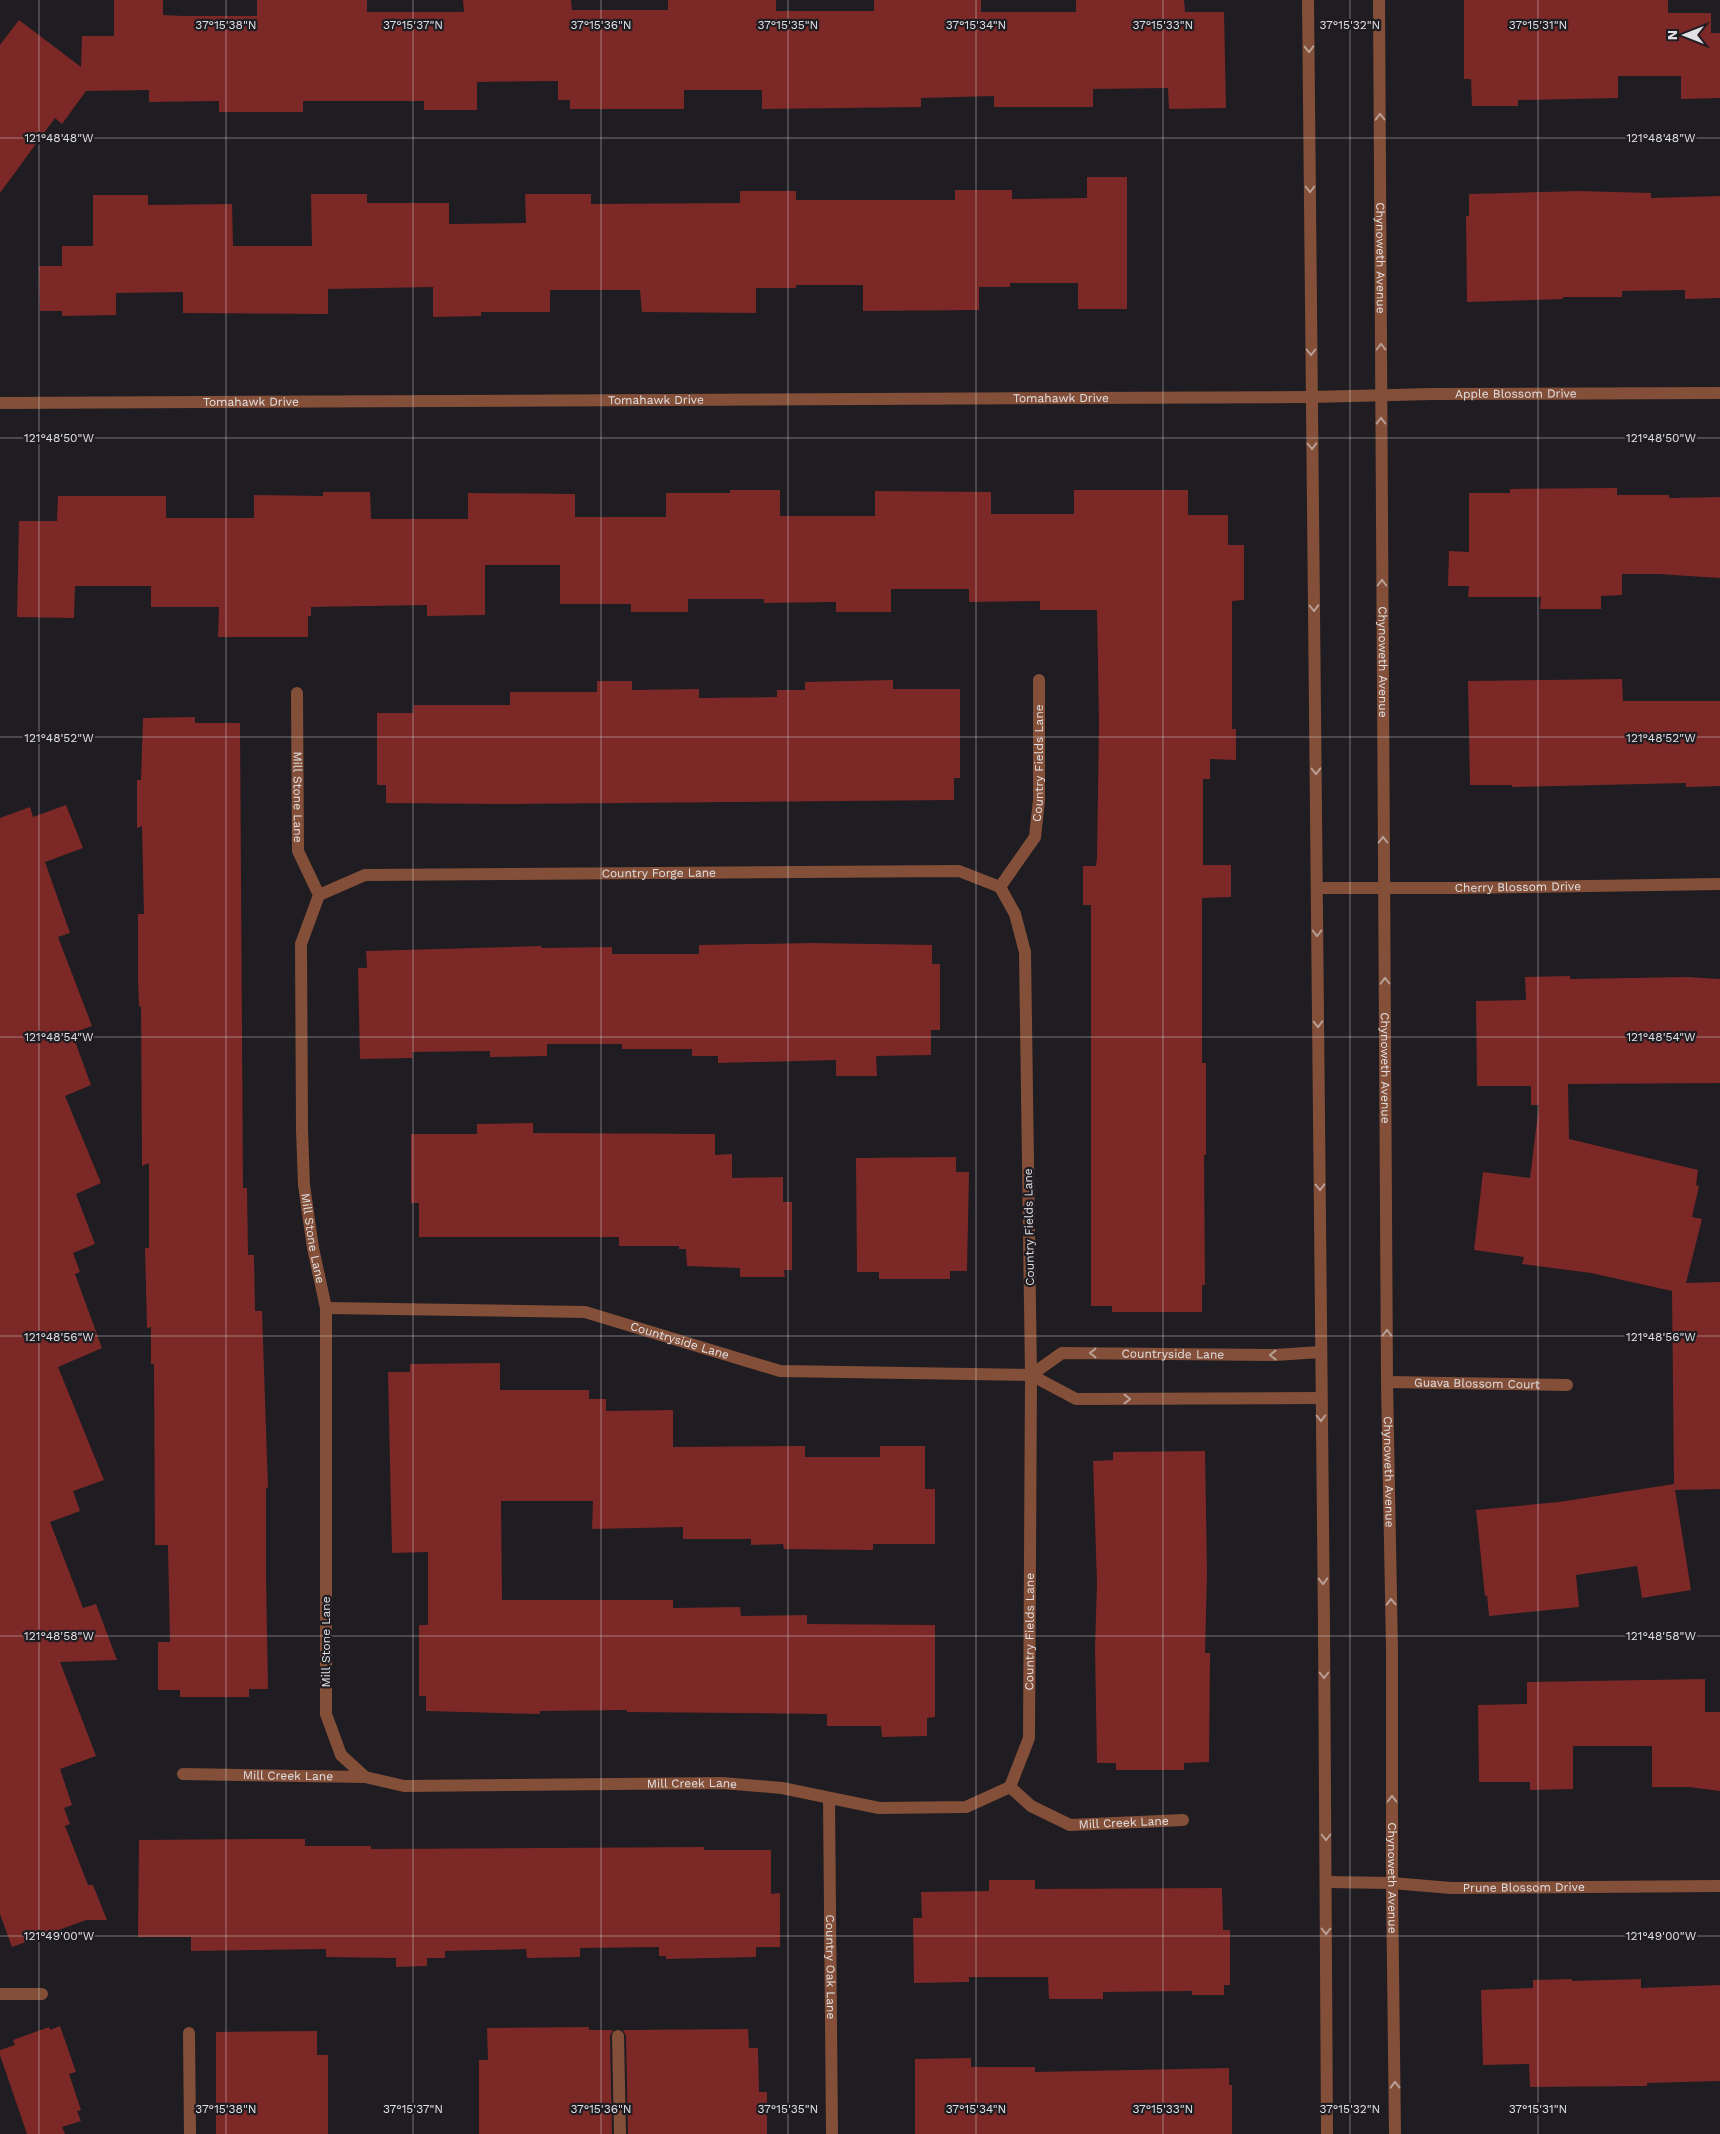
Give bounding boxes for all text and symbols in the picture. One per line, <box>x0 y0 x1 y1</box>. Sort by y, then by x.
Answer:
north arrow <box>1660 10 1710 60</box>
text: 37°15'38"N <box>195 18 257 32</box>
text: 37°15'37"N <box>383 18 443 32</box>
text: 37°15'36"N <box>570 18 632 32</box>
text: 37°15'35"N <box>758 18 818 32</box>
text: 37°15'34"N <box>946 18 1006 32</box>
text: 37°15'33"N <box>1133 18 1193 32</box>
text: 37°15'32"N <box>1320 18 1380 32</box>
text: 37°15'31"N <box>1509 18 1567 32</box>
text: N <box>1664 30 1680 40</box>
one-way arrow <box>1304 45 1314 53</box>
one-way arrow <box>1375 113 1385 120</box>
text: 121°48'48"W <box>24 131 94 145</box>
text: 121°48'48"W <box>1626 131 1696 145</box>
one-way arrow <box>1305 186 1315 193</box>
street label: Chynoweth Avenue <box>1373 202 1388 314</box>
one-way arrow <box>1376 343 1386 350</box>
one-way arrow <box>1306 348 1316 356</box>
street label: Apple Blossom Drive <box>1455 386 1577 401</box>
street label: Tomahawk Drive <box>1013 391 1109 405</box>
street label: Tomahawk Drive <box>608 393 704 407</box>
street label: Tomahawk Drive <box>203 395 299 409</box>
one-way arrow <box>1376 416 1386 424</box>
text: 121°48'50"W <box>24 431 94 445</box>
text: 121°48'50"W <box>1626 431 1696 445</box>
one-way arrow <box>1307 442 1317 450</box>
one-way arrow <box>1377 579 1387 586</box>
one-way arrow <box>1309 605 1319 613</box>
street label: Chynoweth Avenue <box>1376 606 1390 718</box>
street label: Country Fields Lane <box>1030 704 1046 822</box>
text: 121°48'52"W <box>24 731 94 745</box>
text: 121°48'52"W <box>1626 731 1696 745</box>
street label: Mill Stone Lane <box>290 751 305 843</box>
one-way arrow <box>1311 768 1321 775</box>
one-way arrow <box>1378 835 1388 843</box>
street label: Country Forge Lane <box>602 866 716 880</box>
street label: Cherry Blossom Drive <box>1455 879 1581 895</box>
one-way arrow <box>1312 930 1322 938</box>
one-way arrow <box>1380 977 1390 985</box>
street label: Chynoweth Avenue <box>1378 1012 1393 1124</box>
one-way arrow <box>1313 1020 1323 1028</box>
text: 121°48'54"W <box>24 1030 94 1044</box>
text: 121°48'54"W <box>1626 1030 1696 1044</box>
street label: Country Fields Lane <box>1021 1168 1037 1286</box>
one-way arrow <box>1315 1183 1325 1191</box>
street label: Mill Stone Lane <box>298 1192 327 1285</box>
street label: Countryside Lane <box>629 1319 731 1362</box>
one-way arrow <box>1382 1329 1392 1336</box>
text: 121°48'56"W <box>24 1330 94 1344</box>
text: 121°48'56"W <box>1626 1330 1696 1344</box>
street label: Countryside Lane <box>1122 1347 1224 1362</box>
one-way arrow <box>1088 1348 1096 1359</box>
one-way arrow <box>1268 1350 1276 1360</box>
street label: Guava Blossom Court <box>1414 1375 1540 1392</box>
one-way arrow <box>1123 1394 1131 1404</box>
one-way arrow <box>1316 1415 1326 1423</box>
street label: Chynoweth Avenue <box>1381 1416 1397 1528</box>
street label: Country Fields Lane <box>1022 1573 1037 1690</box>
one-way arrow <box>1318 1577 1329 1585</box>
street label: Mill Stone Lane <box>319 1596 333 1688</box>
one-way arrow <box>1386 1597 1396 1605</box>
text: 121°48'58"W <box>24 1629 94 1643</box>
text: 121°48'58"W <box>1626 1629 1696 1643</box>
one-way arrow <box>1319 1671 1330 1679</box>
street label: Mill Creek Lane <box>243 1768 333 1783</box>
street label: Mill Creek Lane <box>647 1776 738 1791</box>
one-way arrow <box>1387 1795 1397 1802</box>
street label: Mill Creek Lane <box>1078 1814 1169 1832</box>
street label: Chynoweth Avenue <box>1385 1822 1400 1934</box>
one-way arrow <box>1321 1834 1331 1842</box>
street label: Prune Blossom Drive <box>1463 1880 1585 1895</box>
street label: Country Oak Lane <box>823 1914 838 2020</box>
one-way arrow <box>1321 1928 1331 1935</box>
text: 121°49'00"W <box>24 1929 95 1943</box>
text: 121°49'00"W <box>1626 1929 1697 1943</box>
one-way arrow <box>1389 2081 1400 2089</box>
text: 37°15'38"N <box>195 2102 257 2116</box>
text: 37°15'37"N <box>383 2102 443 2116</box>
text: 37°15'36"N <box>570 2102 632 2116</box>
text: 37°15'35"N <box>758 2102 818 2116</box>
text: 37°15'34"N <box>946 2102 1006 2116</box>
text: 37°15'33"N <box>1133 2102 1193 2116</box>
text: 37°15'32"N <box>1320 2102 1380 2116</box>
text: 37°15'31"N <box>1509 2102 1567 2116</box>

